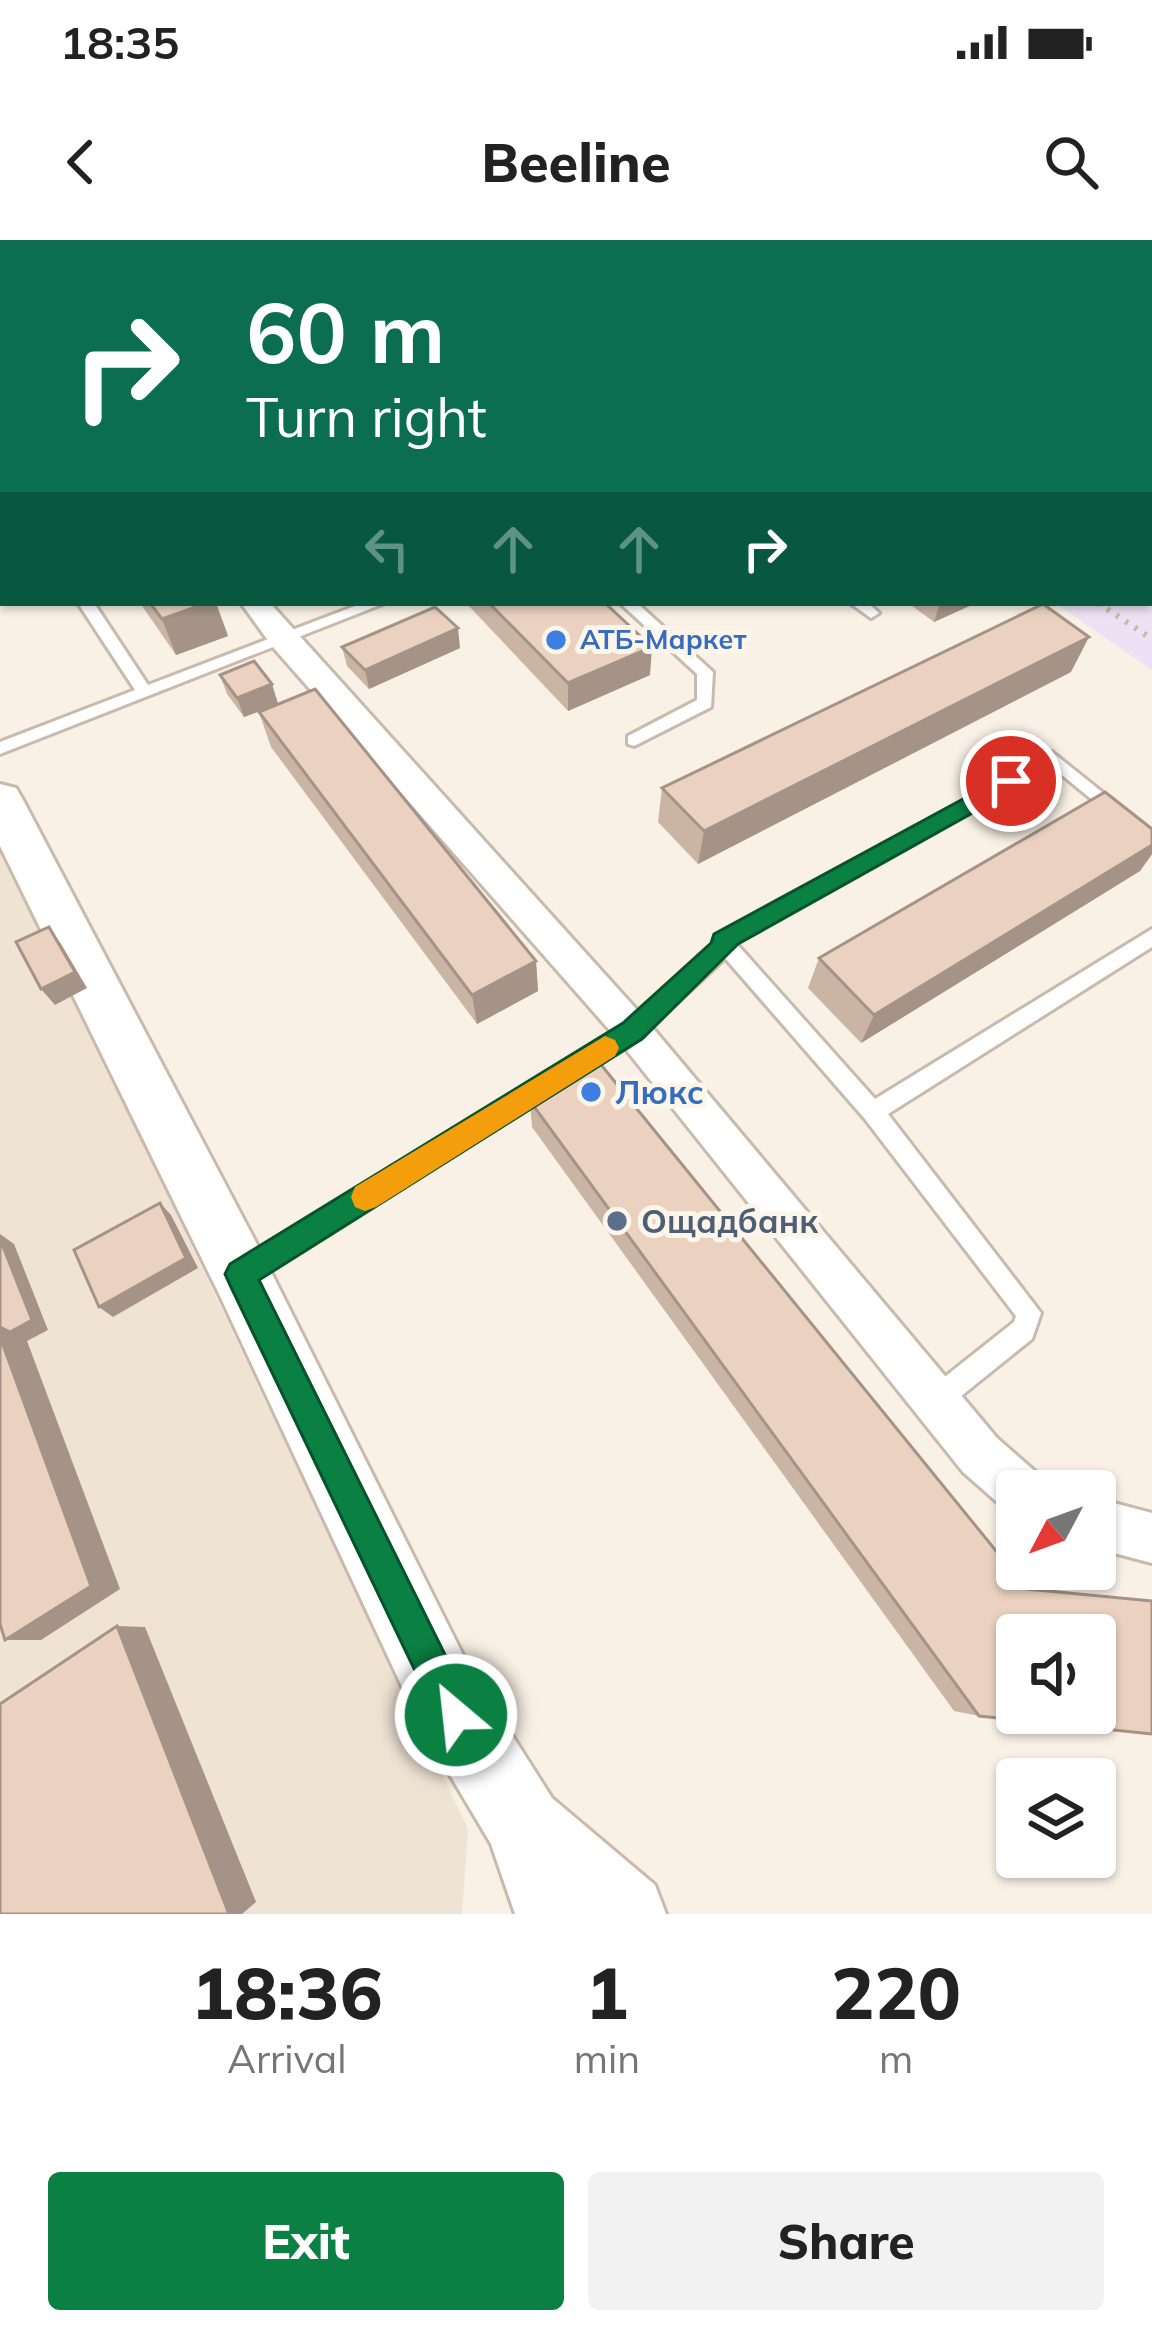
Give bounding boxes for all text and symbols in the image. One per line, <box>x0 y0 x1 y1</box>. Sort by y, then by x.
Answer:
text: 18:35 <box>60 14 179 70</box>
text: Beeline <box>481 128 671 196</box>
icon: back <box>48 129 114 195</box>
icon: search <box>1038 129 1104 195</box>
text: 60 m <box>246 279 445 384</box>
icon: right <box>48 288 204 444</box>
text: Turn right <box>246 383 487 451</box>
icon: left <box>354 516 420 582</box>
icon: ahead <box>480 516 546 582</box>
icon: ahead <box>606 516 672 582</box>
icon: right <box>732 516 798 582</box>
place label: АТБ-Маркет <box>580 622 746 656</box>
marker: АТБ-Маркет <box>543 627 569 653</box>
pin <box>960 730 1062 832</box>
icon: arrive <box>978 748 1044 814</box>
place label: Люкс <box>615 1071 704 1112</box>
marker: Люкс <box>578 1079 604 1105</box>
place label: Ощадбанк <box>641 1200 818 1241</box>
marker: Ощадбанк <box>604 1208 630 1234</box>
north arrow <box>996 1470 1116 1590</box>
map controls <box>996 1470 1116 1878</box>
button: sound <box>996 1614 1116 1734</box>
position arrow <box>393 1652 519 1778</box>
button: layers <box>996 1758 1116 1878</box>
text: 18:36 <box>191 1947 383 2037</box>
text: 1 <box>585 1947 629 2037</box>
text: 220 <box>831 1947 961 2037</box>
text: Arrival <box>227 2034 347 2083</box>
text: min <box>574 2034 640 2083</box>
text: m <box>879 2034 913 2083</box>
button: Exit <box>48 2172 564 2310</box>
button: Share <box>588 2172 1104 2310</box>

